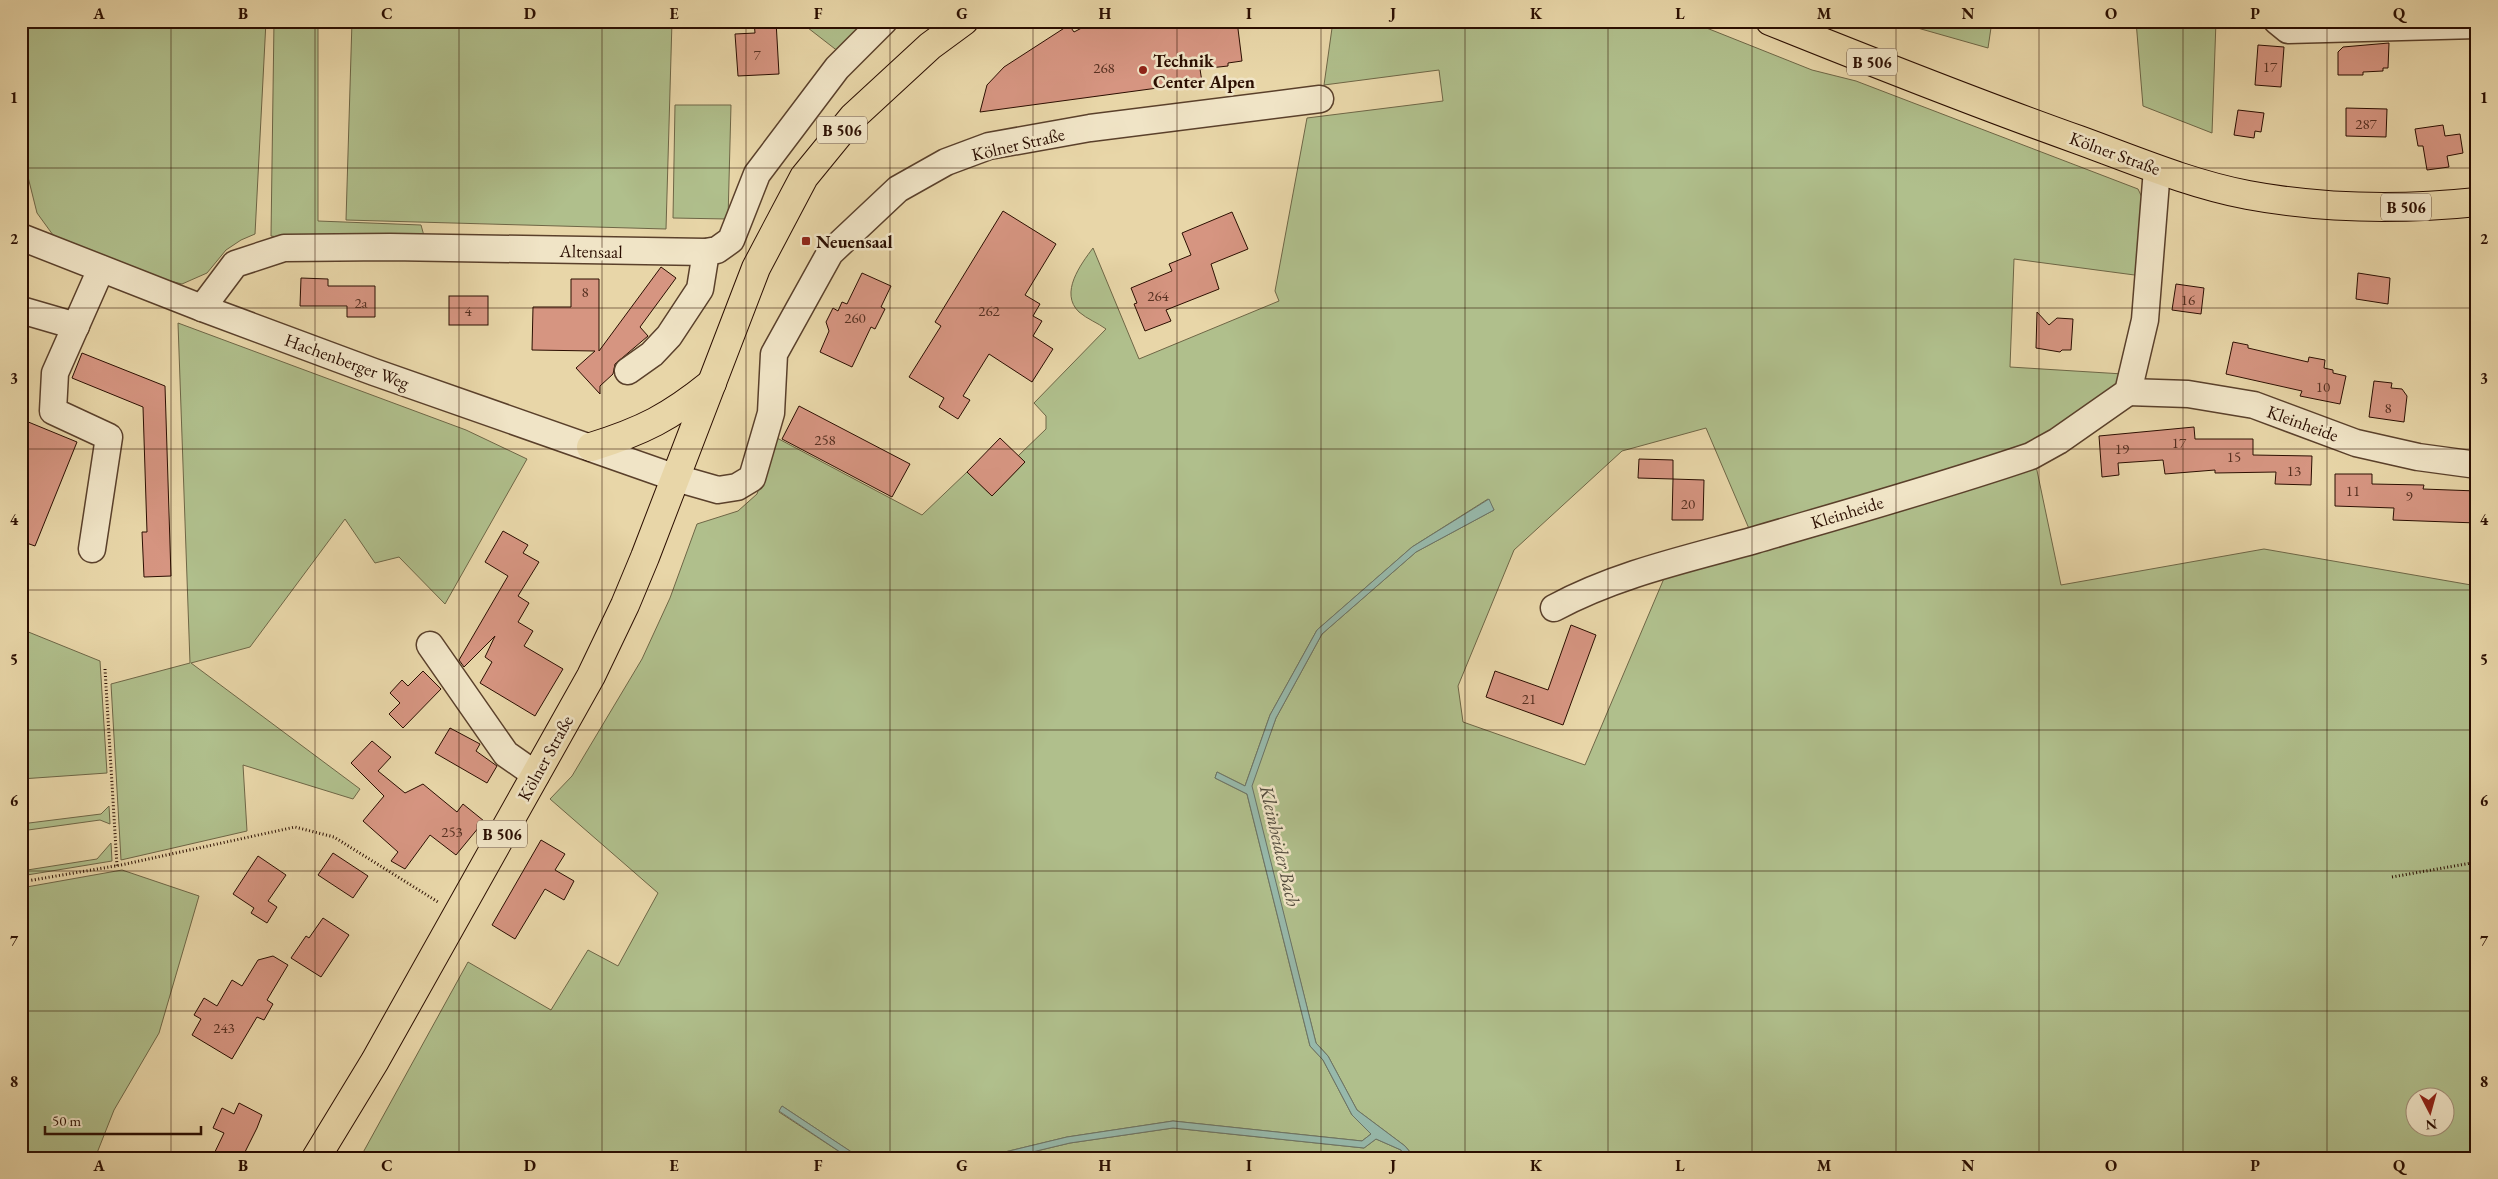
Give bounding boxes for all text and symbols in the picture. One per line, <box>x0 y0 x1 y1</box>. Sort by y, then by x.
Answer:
text: A <box>92 3 105 24</box>
text: B <box>238 3 248 24</box>
text: C <box>381 3 393 24</box>
text: D <box>524 3 536 24</box>
text: E <box>669 3 679 24</box>
text: F <box>814 3 823 24</box>
text: G <box>956 3 968 24</box>
text: H <box>1099 3 1112 24</box>
text: I <box>1246 3 1252 24</box>
text: J <box>1388 3 1396 24</box>
text: K <box>1530 3 1543 24</box>
text: L <box>1675 3 1685 24</box>
text: M <box>1817 3 1832 24</box>
text: N <box>1962 3 1975 24</box>
text: O <box>2105 3 2117 24</box>
text: P <box>2250 3 2260 24</box>
text: Q <box>2393 3 2408 24</box>
house number: 7 <box>753 45 761 64</box>
road number: B 506 <box>1847 48 1897 76</box>
place label: Technik Center Alpen <box>1153 49 1255 93</box>
house number: 17 <box>2263 57 2278 76</box>
house number: 268 <box>1093 58 1115 77</box>
marker: Technik Center Alpen <box>1137 64 1149 76</box>
text: 1 <box>10 87 18 108</box>
text: 1 <box>2480 87 2488 108</box>
house number: 287 <box>2355 114 2378 133</box>
road number: B 506 <box>817 116 867 144</box>
street label: Kölner Straße <box>969 122 1067 166</box>
street label: Kölner Straße <box>2067 126 2163 180</box>
road number: B 506 <box>2381 193 2431 220</box>
text: 2 <box>10 228 19 249</box>
text: 2 <box>2480 228 2489 249</box>
place label: Neuensaal <box>816 230 893 253</box>
marker: Neuensaal <box>800 235 812 247</box>
street label: Altensaal <box>558 239 623 263</box>
house number: 8 <box>581 282 589 301</box>
house number: 264 <box>1147 286 1170 305</box>
house number: 16 <box>2181 290 2195 309</box>
house number: 2a <box>354 293 368 312</box>
house number: 4 <box>464 301 472 320</box>
house number: 262 <box>978 301 1001 320</box>
house number: 260 <box>844 308 866 327</box>
street label: Hachenberger Weg <box>281 328 413 394</box>
text: 3 <box>10 368 18 389</box>
text: 3 <box>2480 368 2488 389</box>
house number: 10 <box>2316 377 2330 396</box>
house number: 8 <box>2384 398 2392 417</box>
street label: Kleinheide <box>2264 399 2342 447</box>
house number: 258 <box>814 430 836 449</box>
house number: 17 <box>2172 433 2187 452</box>
house number: 19 <box>2115 439 2129 458</box>
house number: 15 <box>2227 447 2241 466</box>
house number: 13 <box>2287 461 2301 480</box>
house number: 11 <box>2346 481 2360 500</box>
house number: 9 <box>2405 486 2413 505</box>
street label: Kleinheide <box>1808 490 1886 534</box>
house number: 20 <box>1681 494 1695 513</box>
text: 4 <box>10 509 19 530</box>
text: 4 <box>2480 509 2489 530</box>
text: 5 <box>10 649 18 670</box>
text: 5 <box>2480 649 2488 670</box>
house number: 21 <box>1522 689 1536 708</box>
street label: Kölner Straße <box>512 711 578 805</box>
water label: Kleinheider Bach <box>1254 782 1306 909</box>
text: 6 <box>10 790 19 811</box>
text: 6 <box>2480 790 2489 811</box>
road number: B 506 <box>477 821 527 848</box>
house number: 253 <box>441 822 463 841</box>
text: 7 <box>10 930 19 951</box>
text: 7 <box>2480 930 2489 951</box>
house number: 243 <box>213 1018 235 1037</box>
text: 8 <box>10 1071 18 1092</box>
text: 8 <box>2480 1071 2488 1092</box>
north arrow <box>2406 1086 2456 1136</box>
scale bar <box>45 1104 201 1136</box>
text: 50 m <box>52 1111 81 1130</box>
text: N <box>2424 1115 2438 1135</box>
text: A <box>92 1155 105 1176</box>
text: B <box>238 1155 248 1176</box>
text: C <box>381 1155 393 1176</box>
text: D <box>524 1155 536 1176</box>
text: E <box>669 1155 679 1176</box>
text: F <box>814 1155 823 1176</box>
text: G <box>956 1155 968 1176</box>
text: H <box>1099 1155 1112 1176</box>
text: I <box>1246 1155 1252 1176</box>
text: J <box>1388 1155 1396 1176</box>
text: K <box>1530 1155 1543 1176</box>
text: L <box>1675 1155 1685 1176</box>
text: M <box>1817 1155 1832 1176</box>
text: N <box>1962 1155 1975 1176</box>
text: O <box>2105 1155 2117 1176</box>
text: P <box>2250 1155 2260 1176</box>
text: Q <box>2393 1155 2408 1176</box>

